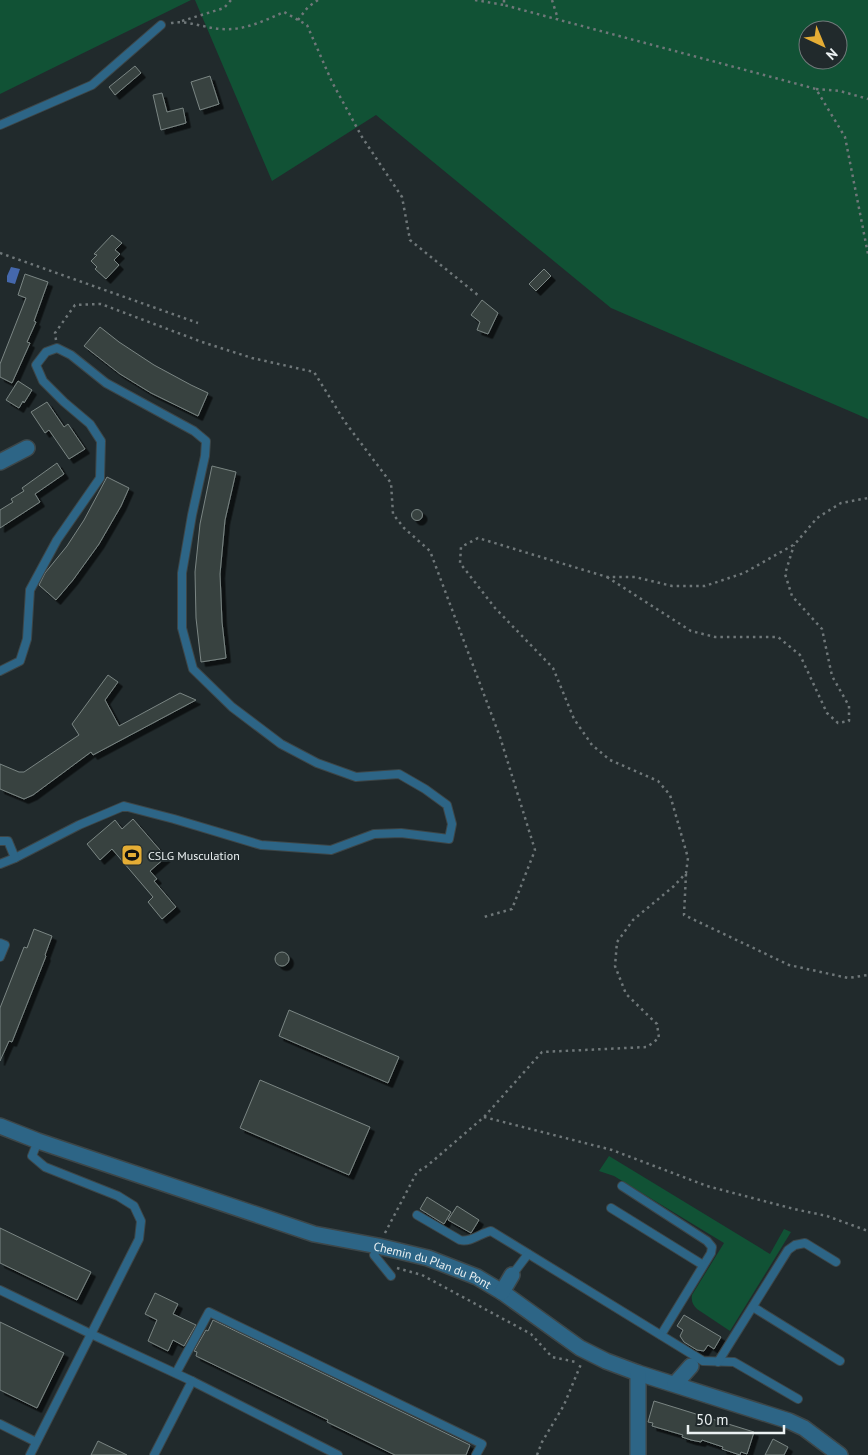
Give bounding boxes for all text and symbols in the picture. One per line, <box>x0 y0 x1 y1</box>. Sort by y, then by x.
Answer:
north arrow <box>798 20 848 70</box>
text: N <box>822 45 842 64</box>
sports icon: CSLG Musculation <box>120 843 144 867</box>
place label: CSLG Musculation <box>148 848 240 863</box>
street label: Chemin du Plan du Pont <box>372 1238 494 1292</box>
scale bar <box>688 1402 784 1434</box>
text: 50 m <box>696 1410 729 1429</box>

